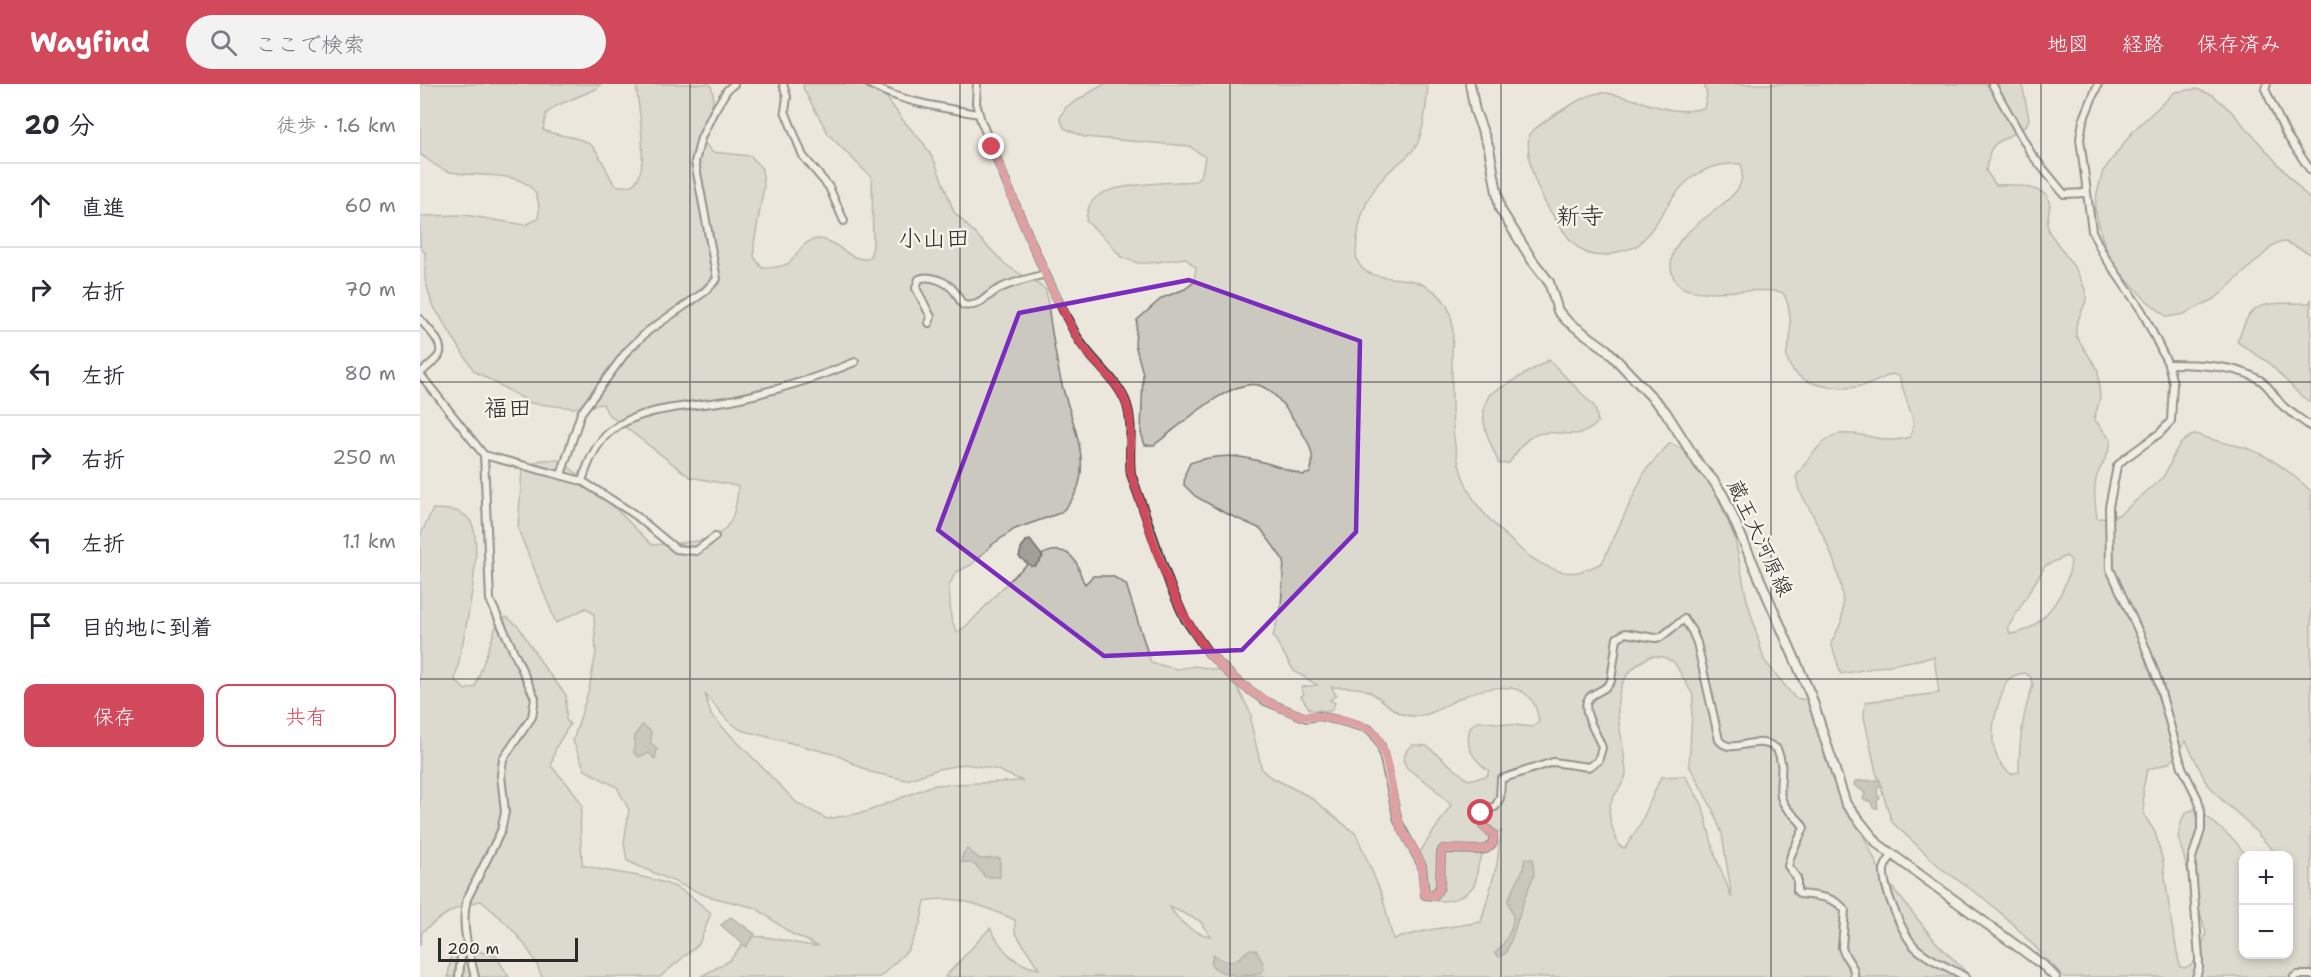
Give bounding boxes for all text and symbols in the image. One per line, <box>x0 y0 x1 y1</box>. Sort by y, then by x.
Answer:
search box <box>186 15 606 69</box>
text: Wayfind <box>30 23 150 61</box>
icon: search <box>207 26 240 59</box>
text: ここで検索 <box>255 30 365 59</box>
text: 地図 <box>2047 30 2089 58</box>
text: 経路 <box>2122 30 2164 58</box>
text: 保存済み <box>2197 30 2281 58</box>
text: 20 分 <box>24 107 95 142</box>
text: 徒歩 · 1.6 km <box>276 112 396 138</box>
route end <box>978 133 1004 159</box>
icon: ahead <box>24 189 57 222</box>
text: 60 m <box>344 192 396 218</box>
text: 直進 <box>81 193 125 222</box>
district label: 新寺 <box>1556 200 1604 232</box>
district label: 小山田 <box>898 222 970 254</box>
icon: right <box>24 273 57 306</box>
text: 70 m <box>344 276 396 302</box>
text: 右折 <box>81 277 125 306</box>
icon: left <box>24 357 57 390</box>
text: 80 m <box>344 360 396 386</box>
text: 左折 <box>81 361 125 390</box>
district label: 福田 <box>484 392 532 424</box>
icon: right <box>24 441 57 474</box>
text: 250 m <box>332 444 396 470</box>
text: 右折 <box>81 445 125 474</box>
street label: 蔵王大河原線 <box>1721 475 1799 601</box>
icon: left <box>24 525 57 558</box>
text: 1.1 km <box>342 528 396 554</box>
text: 左折 <box>81 529 125 558</box>
icon: arrive <box>24 609 57 642</box>
text: 目的地に到着 <box>81 613 213 642</box>
button: 保存 <box>24 684 204 747</box>
button: 共有 <box>216 684 396 747</box>
route start <box>1467 799 1493 825</box>
map controls <box>2239 851 2293 959</box>
button: + <box>2239 851 2293 905</box>
button: − <box>2239 905 2293 959</box>
scale bar <box>438 935 578 962</box>
text: 200 m <box>447 938 499 959</box>

